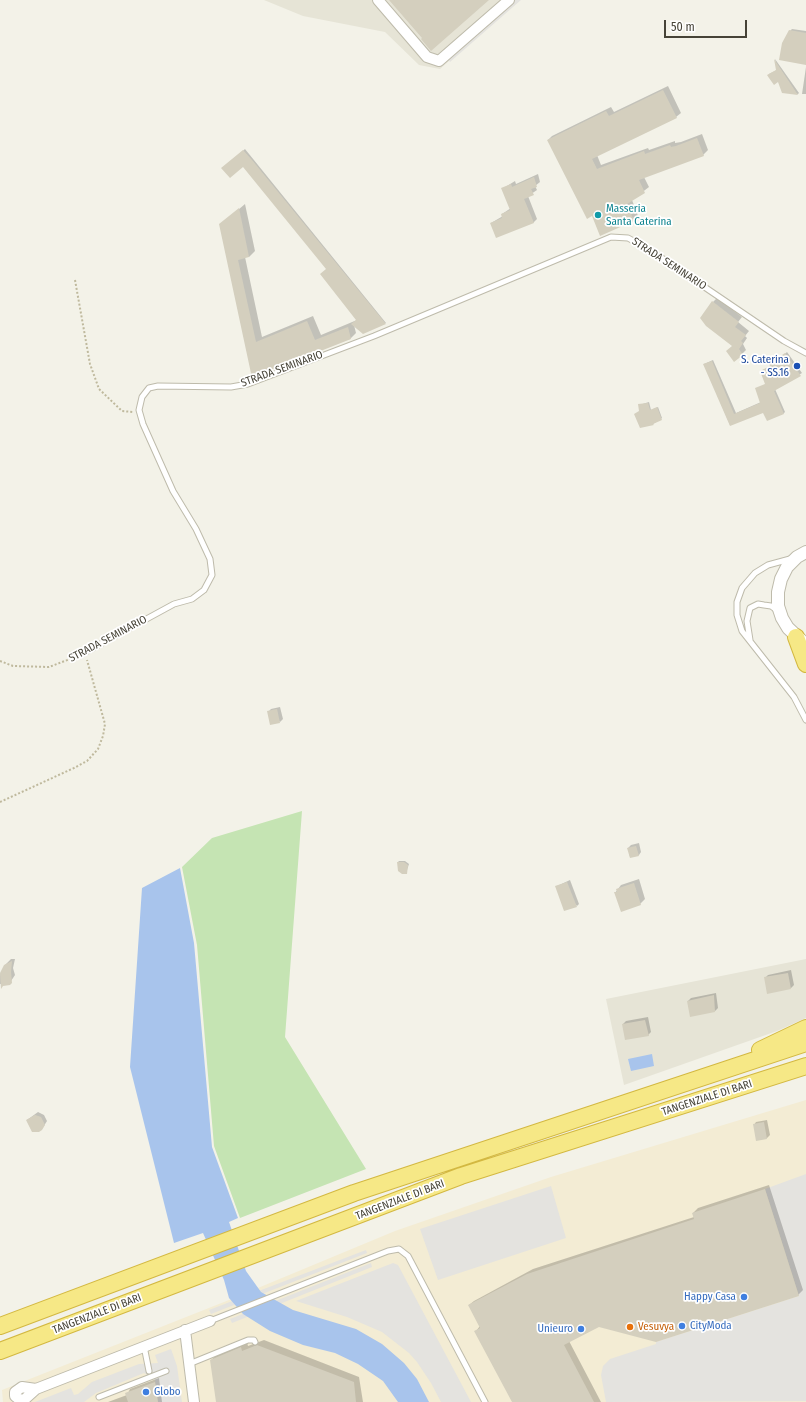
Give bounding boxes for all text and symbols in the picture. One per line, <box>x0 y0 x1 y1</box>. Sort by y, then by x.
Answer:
scale bar <box>666 12 749 38</box>
text: 50 m <box>671 20 695 34</box>
place label: Masseria Santa Caterina <box>606 202 672 228</box>
marker: Masseria Santa Caterina <box>593 210 603 220</box>
street label: STRADA SEMINARIO <box>629 235 709 293</box>
street label: STRADA SEMINARIO <box>239 348 325 390</box>
place label: S. Caterina - SS.16 <box>741 353 789 379</box>
marker: S. Caterina - SS.16 <box>792 361 802 371</box>
street label: STRADA SEMINARIO <box>67 613 149 665</box>
street label: TANGENZIALE DI BARI <box>660 1077 754 1119</box>
street label: TANGENZIALE DI BARI <box>354 1177 446 1223</box>
place label: Happy Casa <box>684 1290 736 1304</box>
street label: TANGENZIALE DI BARI <box>51 1291 143 1337</box>
marker: Happy Casa <box>739 1292 749 1302</box>
place label: CityModa <box>690 1319 732 1333</box>
place label: Vesuvya <box>638 1320 674 1334</box>
marker: CityModa <box>677 1321 687 1331</box>
place label: Unieuro <box>537 1322 573 1336</box>
marker: Vesuvya <box>625 1322 635 1332</box>
marker: Unieuro <box>576 1324 586 1334</box>
place label: Globo <box>154 1385 181 1399</box>
marker: Globo <box>141 1387 151 1397</box>

